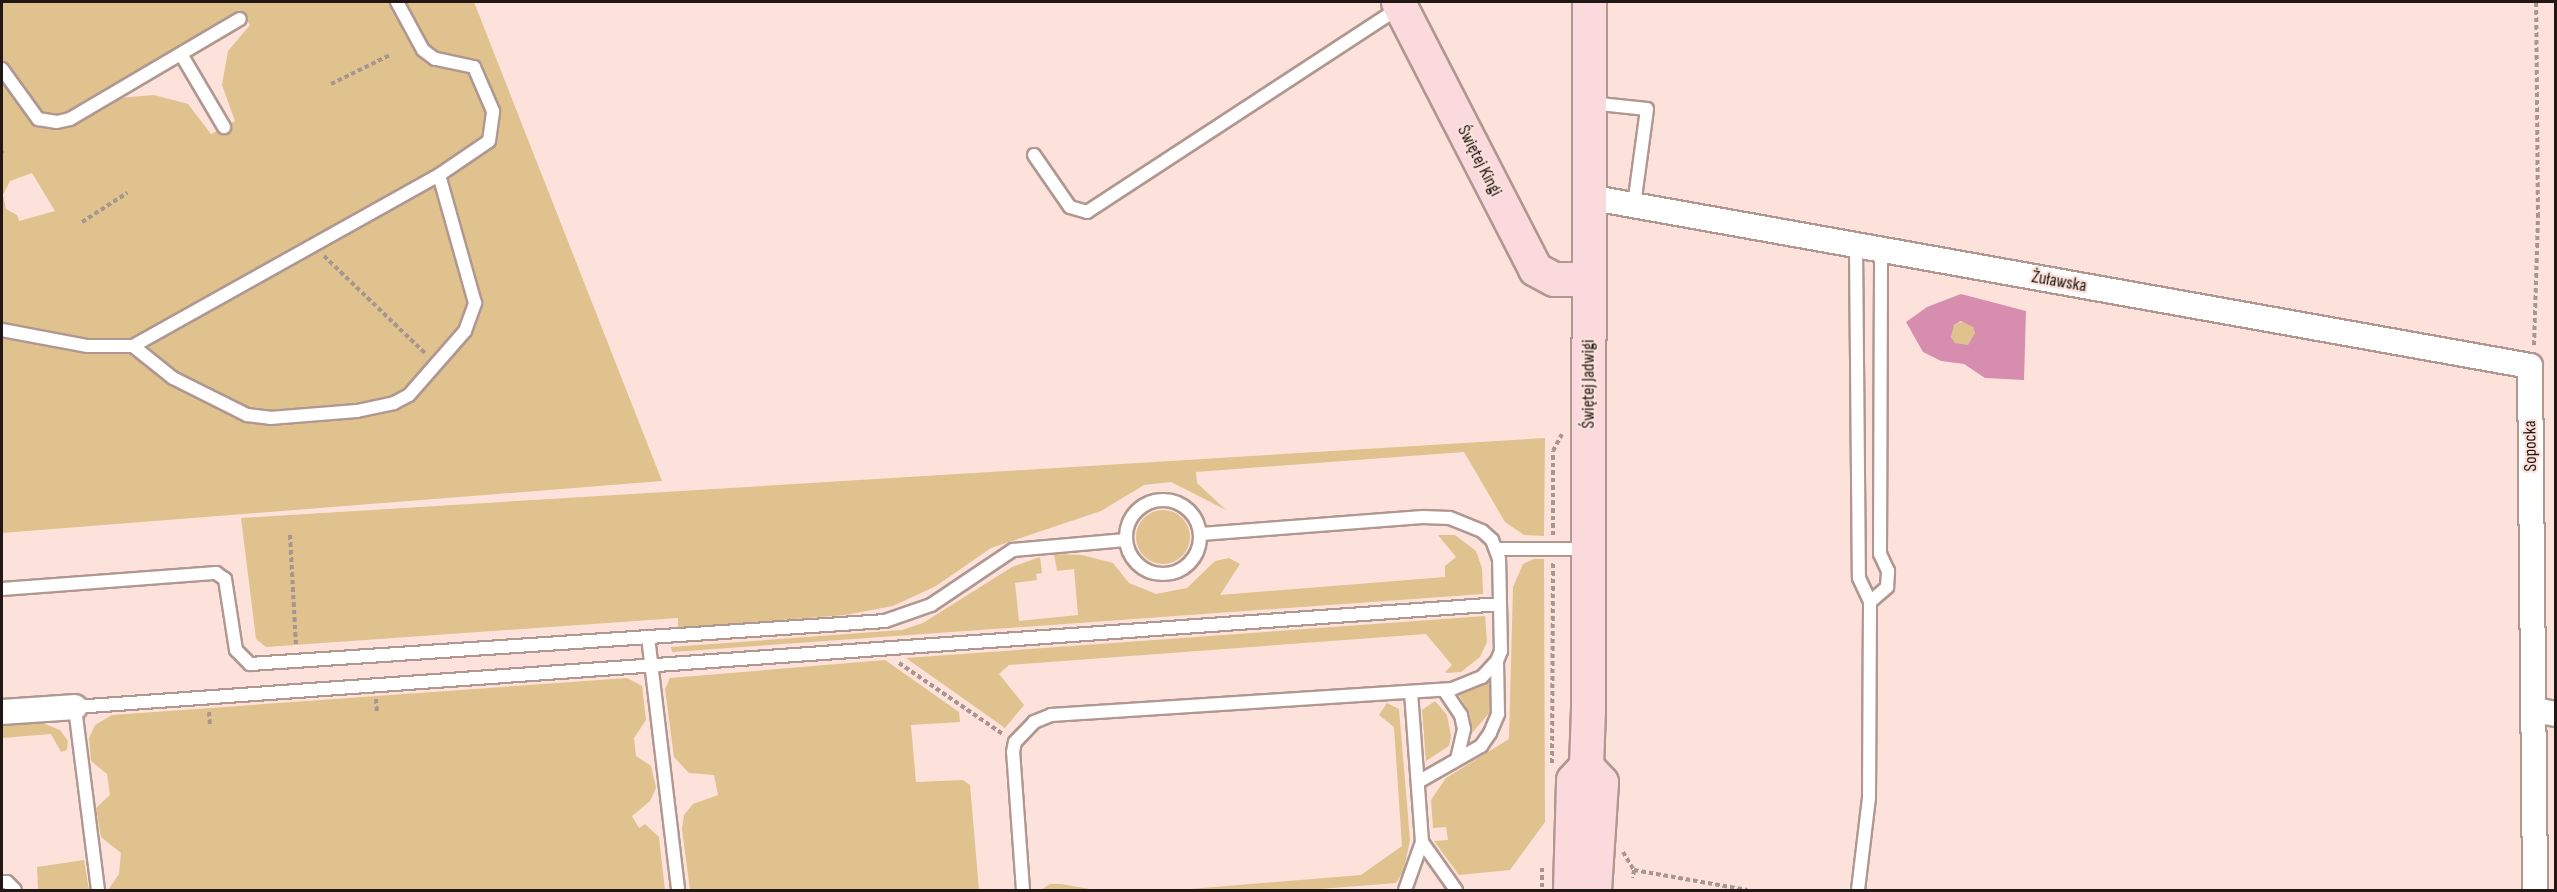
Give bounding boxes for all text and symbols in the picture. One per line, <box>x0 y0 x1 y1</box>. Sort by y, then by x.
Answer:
street label: Świętej Kingi <box>1452 122 1506 200</box>
street label: Żuławska <box>2030 267 2088 297</box>
street label: Świętej Jadwigi <box>1578 339 1600 429</box>
street label: Sopocka <box>2520 420 2542 472</box>

